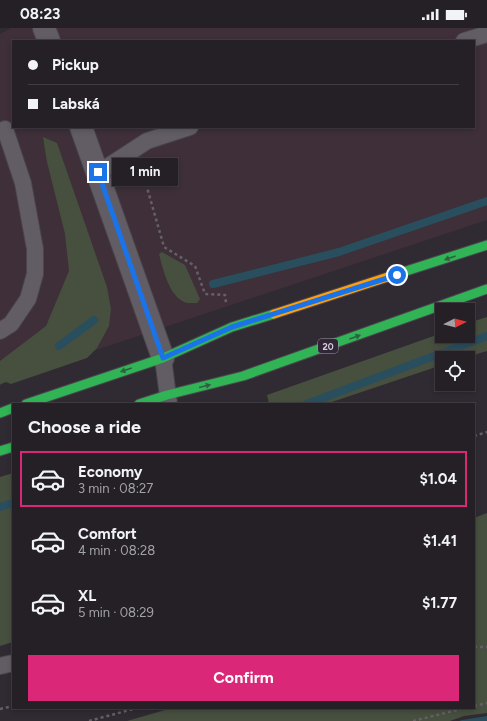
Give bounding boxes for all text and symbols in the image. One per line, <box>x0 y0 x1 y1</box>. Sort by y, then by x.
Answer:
text: 08:23 <box>20 5 60 23</box>
text: Pickup <box>52 56 99 74</box>
text: Labská <box>52 95 100 113</box>
callout: 1 min <box>112 158 178 186</box>
route end <box>89 163 107 181</box>
text: 1 min <box>130 164 160 179</box>
one-way arrow <box>444 255 456 261</box>
route start <box>388 266 406 284</box>
north arrow <box>435 303 475 343</box>
map controls <box>435 303 475 391</box>
one-way arrow <box>349 333 361 339</box>
road number: 20 <box>318 339 338 353</box>
button: locate <box>435 351 475 391</box>
one-way arrow <box>119 368 131 374</box>
one-way arrow <box>198 382 211 388</box>
text: Choose a ride <box>28 416 141 438</box>
icon: car <box>30 461 66 497</box>
text: Economy <box>78 463 143 481</box>
text: $1.04 <box>419 470 457 488</box>
text: 3 min · 08:27 <box>78 481 153 496</box>
icon: car <box>30 523 66 559</box>
text: Comfort <box>78 525 137 543</box>
text: $1.41 <box>423 532 457 550</box>
text: 4 min · 08:28 <box>78 543 155 558</box>
icon: car <box>30 585 66 621</box>
text: XL <box>78 587 96 605</box>
text: $1.77 <box>422 594 457 612</box>
text: 5 min · 08:29 <box>78 605 154 620</box>
button: Confirm <box>28 655 459 701</box>

